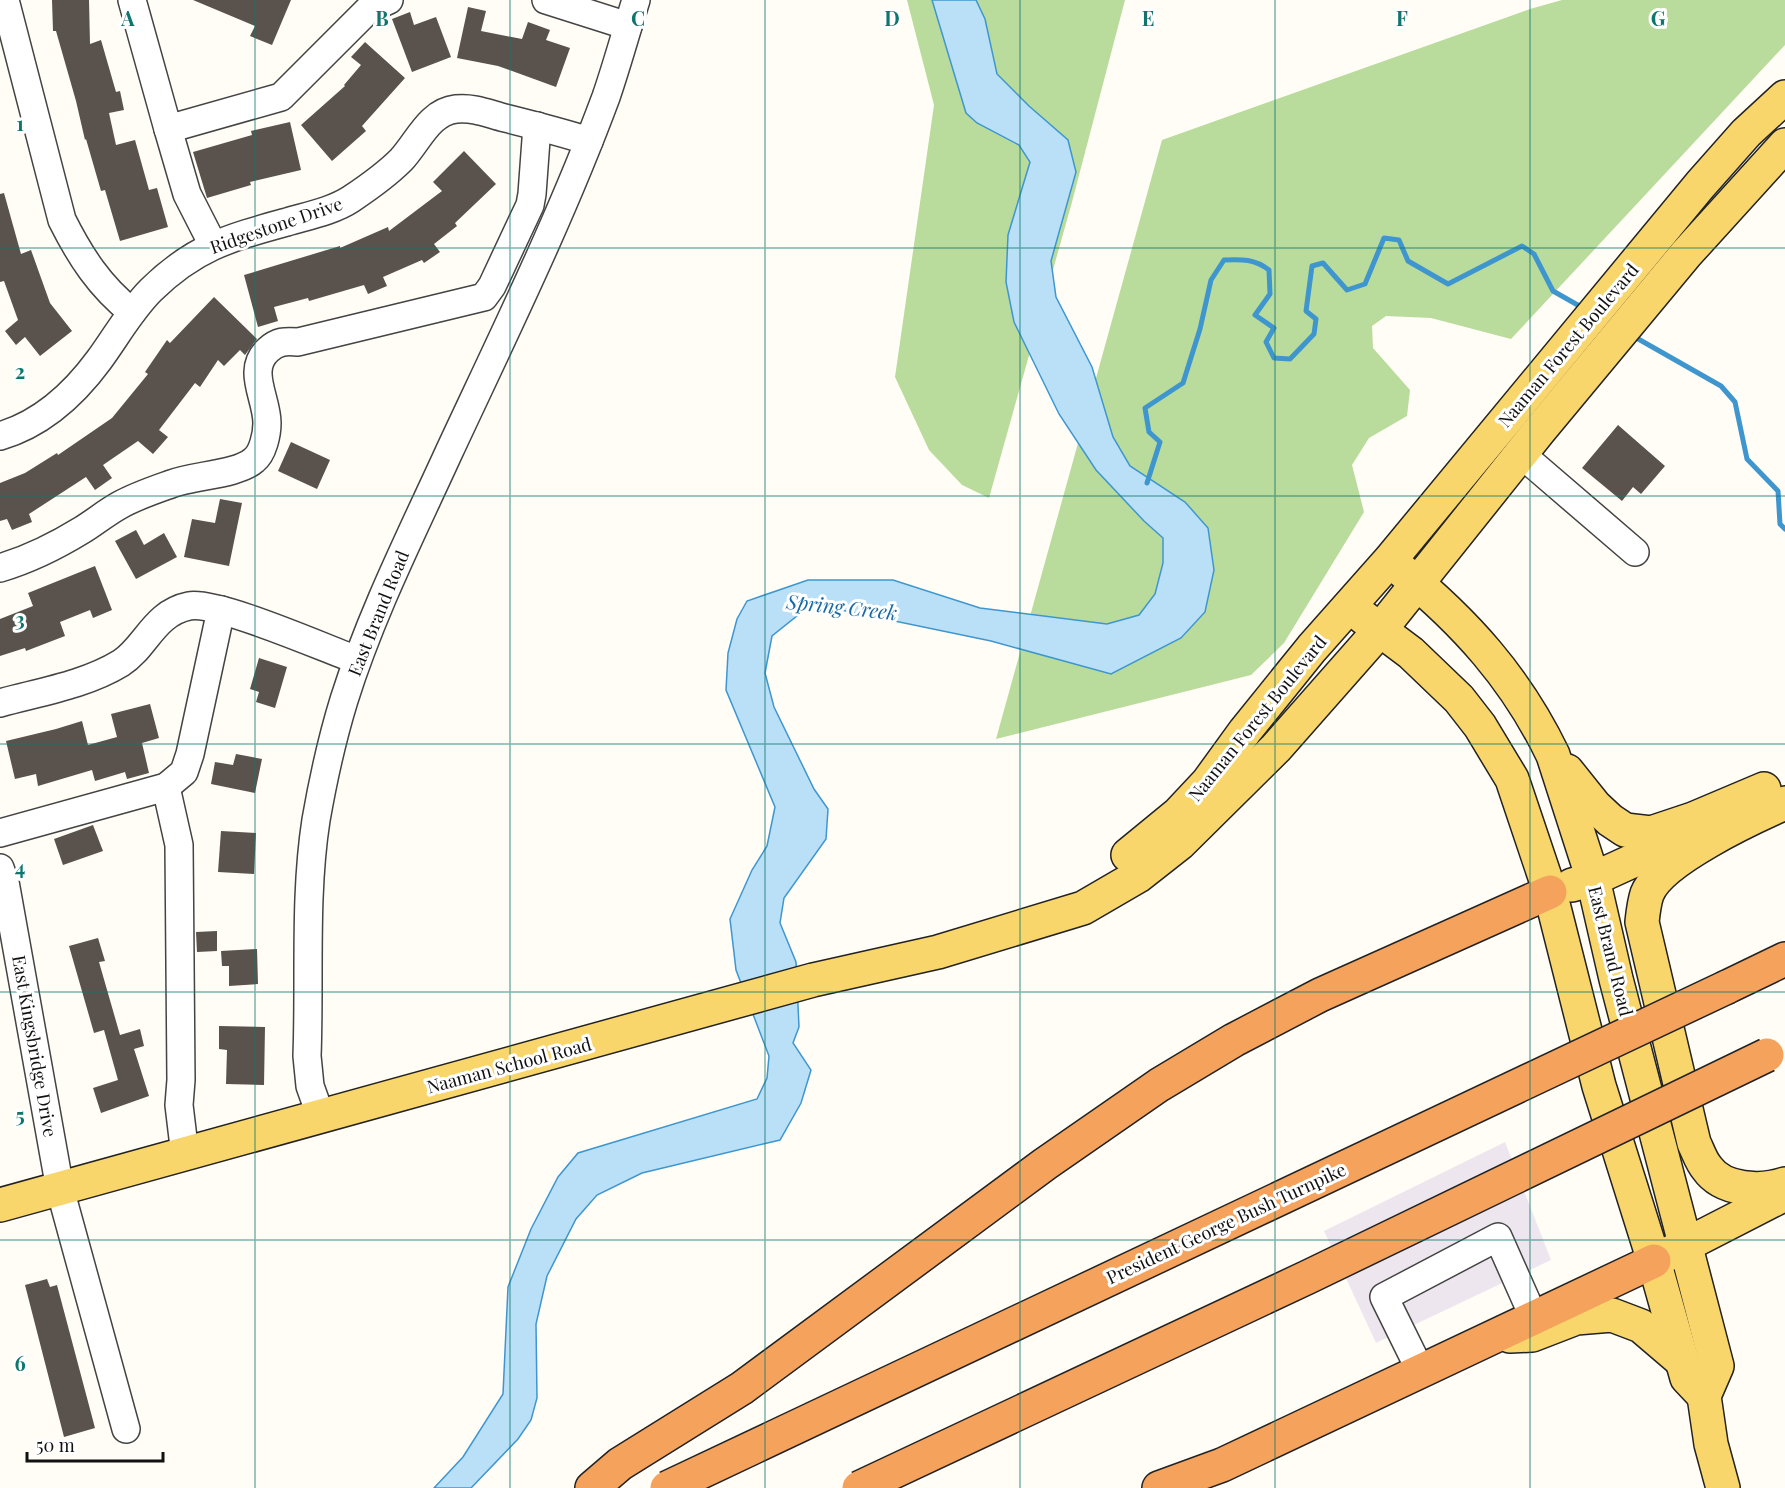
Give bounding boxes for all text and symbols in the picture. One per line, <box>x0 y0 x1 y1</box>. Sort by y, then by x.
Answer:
text: A <box>120 4 135 31</box>
text: B <box>375 4 389 31</box>
text: C <box>631 4 645 31</box>
text: D <box>884 4 900 31</box>
text: E <box>1142 4 1154 31</box>
text: F <box>1396 4 1408 31</box>
text: G <box>1651 4 1666 31</box>
text: 1 <box>16 109 24 136</box>
street label: Ridgestone Drive <box>207 191 345 259</box>
street label: Naaman Forest Boulevard <box>1492 258 1644 432</box>
text: 2 <box>15 357 25 384</box>
street label: East Brand Road <box>342 546 414 679</box>
water label: Spring Creek <box>784 587 899 625</box>
text: 3 <box>15 605 25 632</box>
street label: Naaman Forest Boulevard <box>1183 630 1332 806</box>
text: 4 <box>15 853 25 880</box>
street label: East Brand Road <box>1583 883 1639 1019</box>
street label: East Kingsbridge Drive <box>7 953 63 1139</box>
street label: Naaman School Road <box>424 1031 595 1099</box>
text: 5 <box>15 1101 25 1128</box>
street label: President George Bush Turnpike <box>1102 1157 1350 1289</box>
text: 6 <box>14 1349 26 1376</box>
scale bar <box>27 1425 164 1463</box>
text: 50 m <box>36 1433 75 1457</box>

